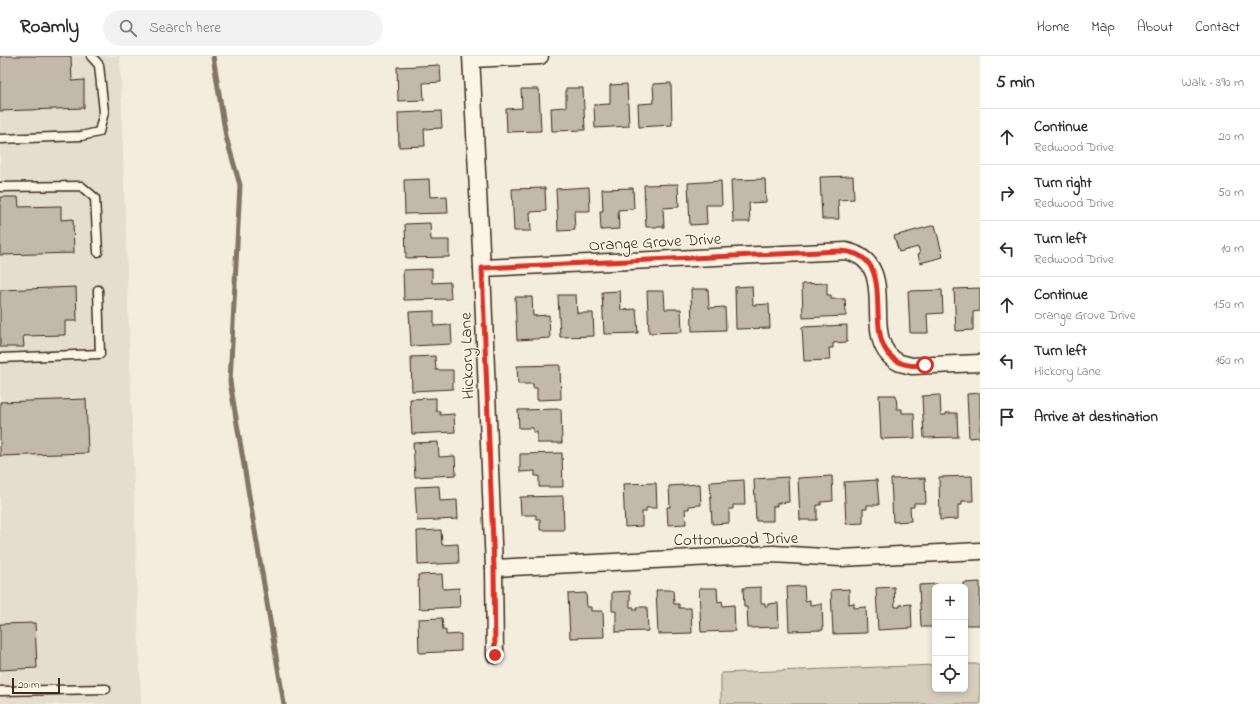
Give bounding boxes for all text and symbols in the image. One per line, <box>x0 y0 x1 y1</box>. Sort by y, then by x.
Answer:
search box <box>103 10 383 46</box>
text: Roamly <box>20 14 79 41</box>
icon: search <box>117 17 139 39</box>
text: Search here <box>149 17 221 39</box>
text: Home <box>1037 17 1069 38</box>
text: Map <box>1091 17 1115 38</box>
text: About <box>1137 17 1173 38</box>
text: Contact <box>1195 17 1240 38</box>
text: 5 min <box>996 70 1035 95</box>
text: Walk · 390 m <box>1182 73 1244 92</box>
text: Continue <box>1034 116 1088 138</box>
icon: ahead <box>996 126 1018 148</box>
text: 20 m <box>1219 127 1244 146</box>
text: Redwood Drive <box>1034 138 1114 157</box>
text: Turn right <box>1034 172 1092 194</box>
icon: right <box>996 182 1018 204</box>
text: 50 m <box>1218 183 1244 202</box>
text: Redwood Drive <box>1034 194 1114 213</box>
street label: Orange Grove Drive <box>588 227 722 260</box>
text: Turn left <box>1034 228 1087 250</box>
icon: left <box>996 238 1018 260</box>
text: 10 m <box>1221 239 1244 258</box>
text: Redwood Drive <box>1034 250 1114 269</box>
text: Continue <box>1034 284 1088 306</box>
icon: ahead <box>996 294 1018 316</box>
text: 150 m <box>1213 295 1244 314</box>
text: Orange Grove Drive <box>1034 306 1136 325</box>
street label: Hickory Lane <box>453 312 483 400</box>
text: Turn left <box>1034 340 1087 362</box>
icon: left <box>996 350 1018 372</box>
text: 160 m <box>1215 351 1244 370</box>
route start <box>916 356 934 374</box>
text: Hickory Lane <box>1034 362 1101 381</box>
icon: arrive <box>996 406 1018 428</box>
text: Arrive at destination <box>1034 406 1158 428</box>
street label: Cottonwood Drive <box>673 526 799 553</box>
map controls <box>932 584 968 692</box>
button: + <box>932 584 968 620</box>
button: − <box>932 620 968 656</box>
route end <box>486 646 504 664</box>
button: locate <box>932 656 968 692</box>
scale bar <box>12 676 60 695</box>
text: 20 m <box>18 677 40 693</box>

